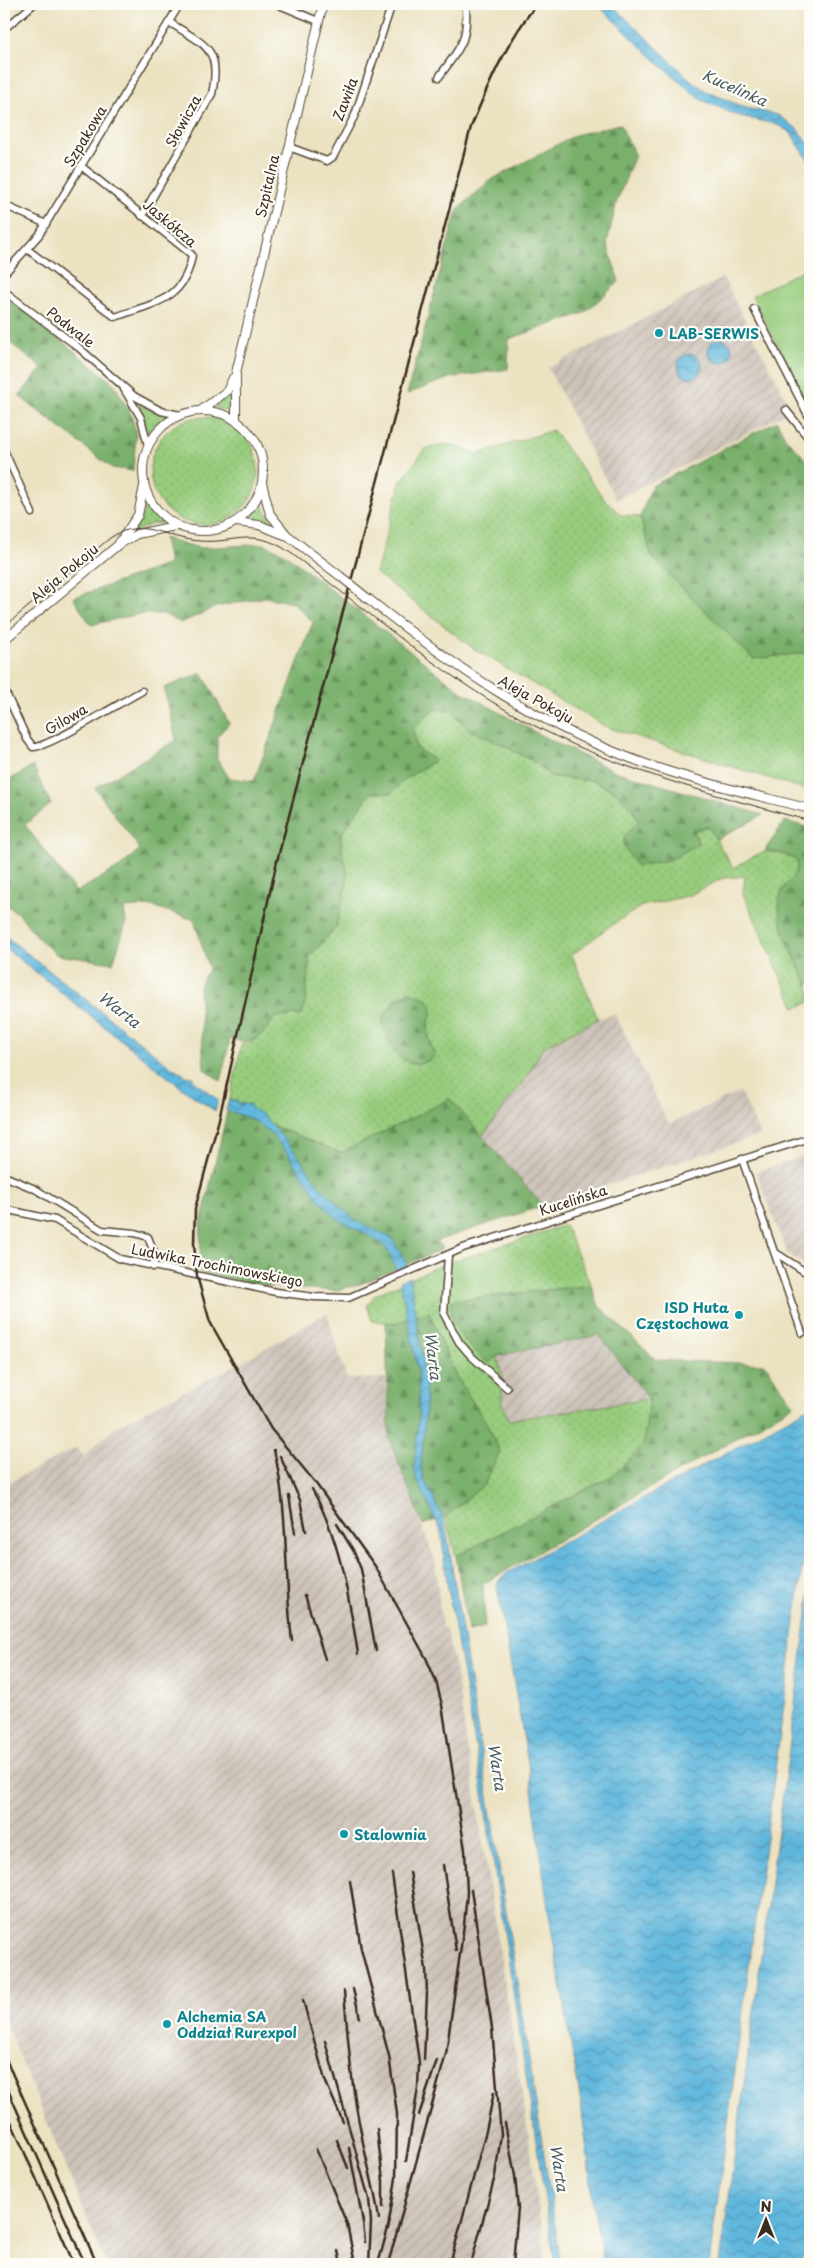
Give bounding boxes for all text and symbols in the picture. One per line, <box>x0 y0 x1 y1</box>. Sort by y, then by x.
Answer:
water label: Kucelinka <box>699 63 772 112</box>
street label: Zawiła <box>327 74 363 124</box>
street label: Słowicza <box>160 91 206 151</box>
street label: Szpakowa <box>58 101 112 171</box>
street label: Szpitalna <box>250 152 285 220</box>
street label: Jaskółcza <box>138 194 202 252</box>
street label: Podwale <box>43 302 100 353</box>
place label: LAB-SERWIS <box>669 323 759 344</box>
marker: LAB-SERWIS <box>653 327 665 339</box>
street label: Aleja Pokoju <box>25 538 103 608</box>
street label: Aleja Pokoju <box>495 670 577 728</box>
street label: Gilowa <box>41 698 91 740</box>
water label: Warta <box>94 985 146 1033</box>
street label: Kucelińska <box>536 1179 610 1221</box>
street label: Ludwika Trochimowskiego <box>130 1238 305 1292</box>
place label: ISD Huta Częstochowa <box>636 1297 730 1334</box>
marker: ISD Huta Częstochowa <box>733 1309 745 1321</box>
water label: Warta <box>420 1331 448 1381</box>
water label: Warta <box>483 1742 513 1793</box>
place label: Stalownia <box>354 1824 427 1845</box>
marker: Stalownia <box>338 1828 350 1840</box>
place label: Alchemia SA Oddział Rurexpol <box>177 2006 297 2043</box>
marker: Alchemia SA Oddział Rurexpol <box>161 2018 173 2030</box>
water label: Warta <box>545 2143 575 2194</box>
north arrow <box>742 2196 792 2246</box>
text: N <box>760 2196 772 2217</box>

